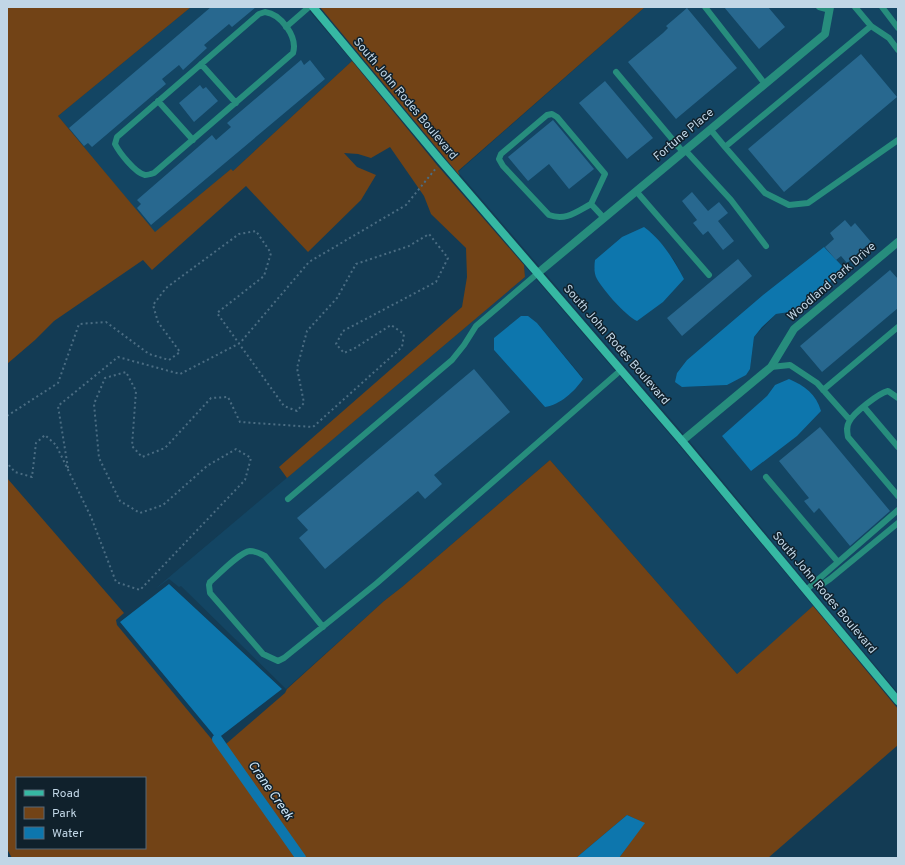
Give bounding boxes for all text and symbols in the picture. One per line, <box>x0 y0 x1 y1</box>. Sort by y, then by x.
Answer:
street label: South John Rodes Boulevard <box>349 35 461 163</box>
street label: Fortune Place <box>650 105 718 165</box>
street label: Woodland Park Drive <box>784 239 880 325</box>
street label: South John Rodes Boulevard <box>559 281 673 409</box>
street label: South John Rodes Boulevard <box>768 529 880 657</box>
water label: Crane Creek <box>244 758 297 824</box>
legend <box>16 777 146 849</box>
text: Road <box>52 786 80 802</box>
text: Park <box>52 806 77 822</box>
text: Water <box>52 826 84 842</box>

